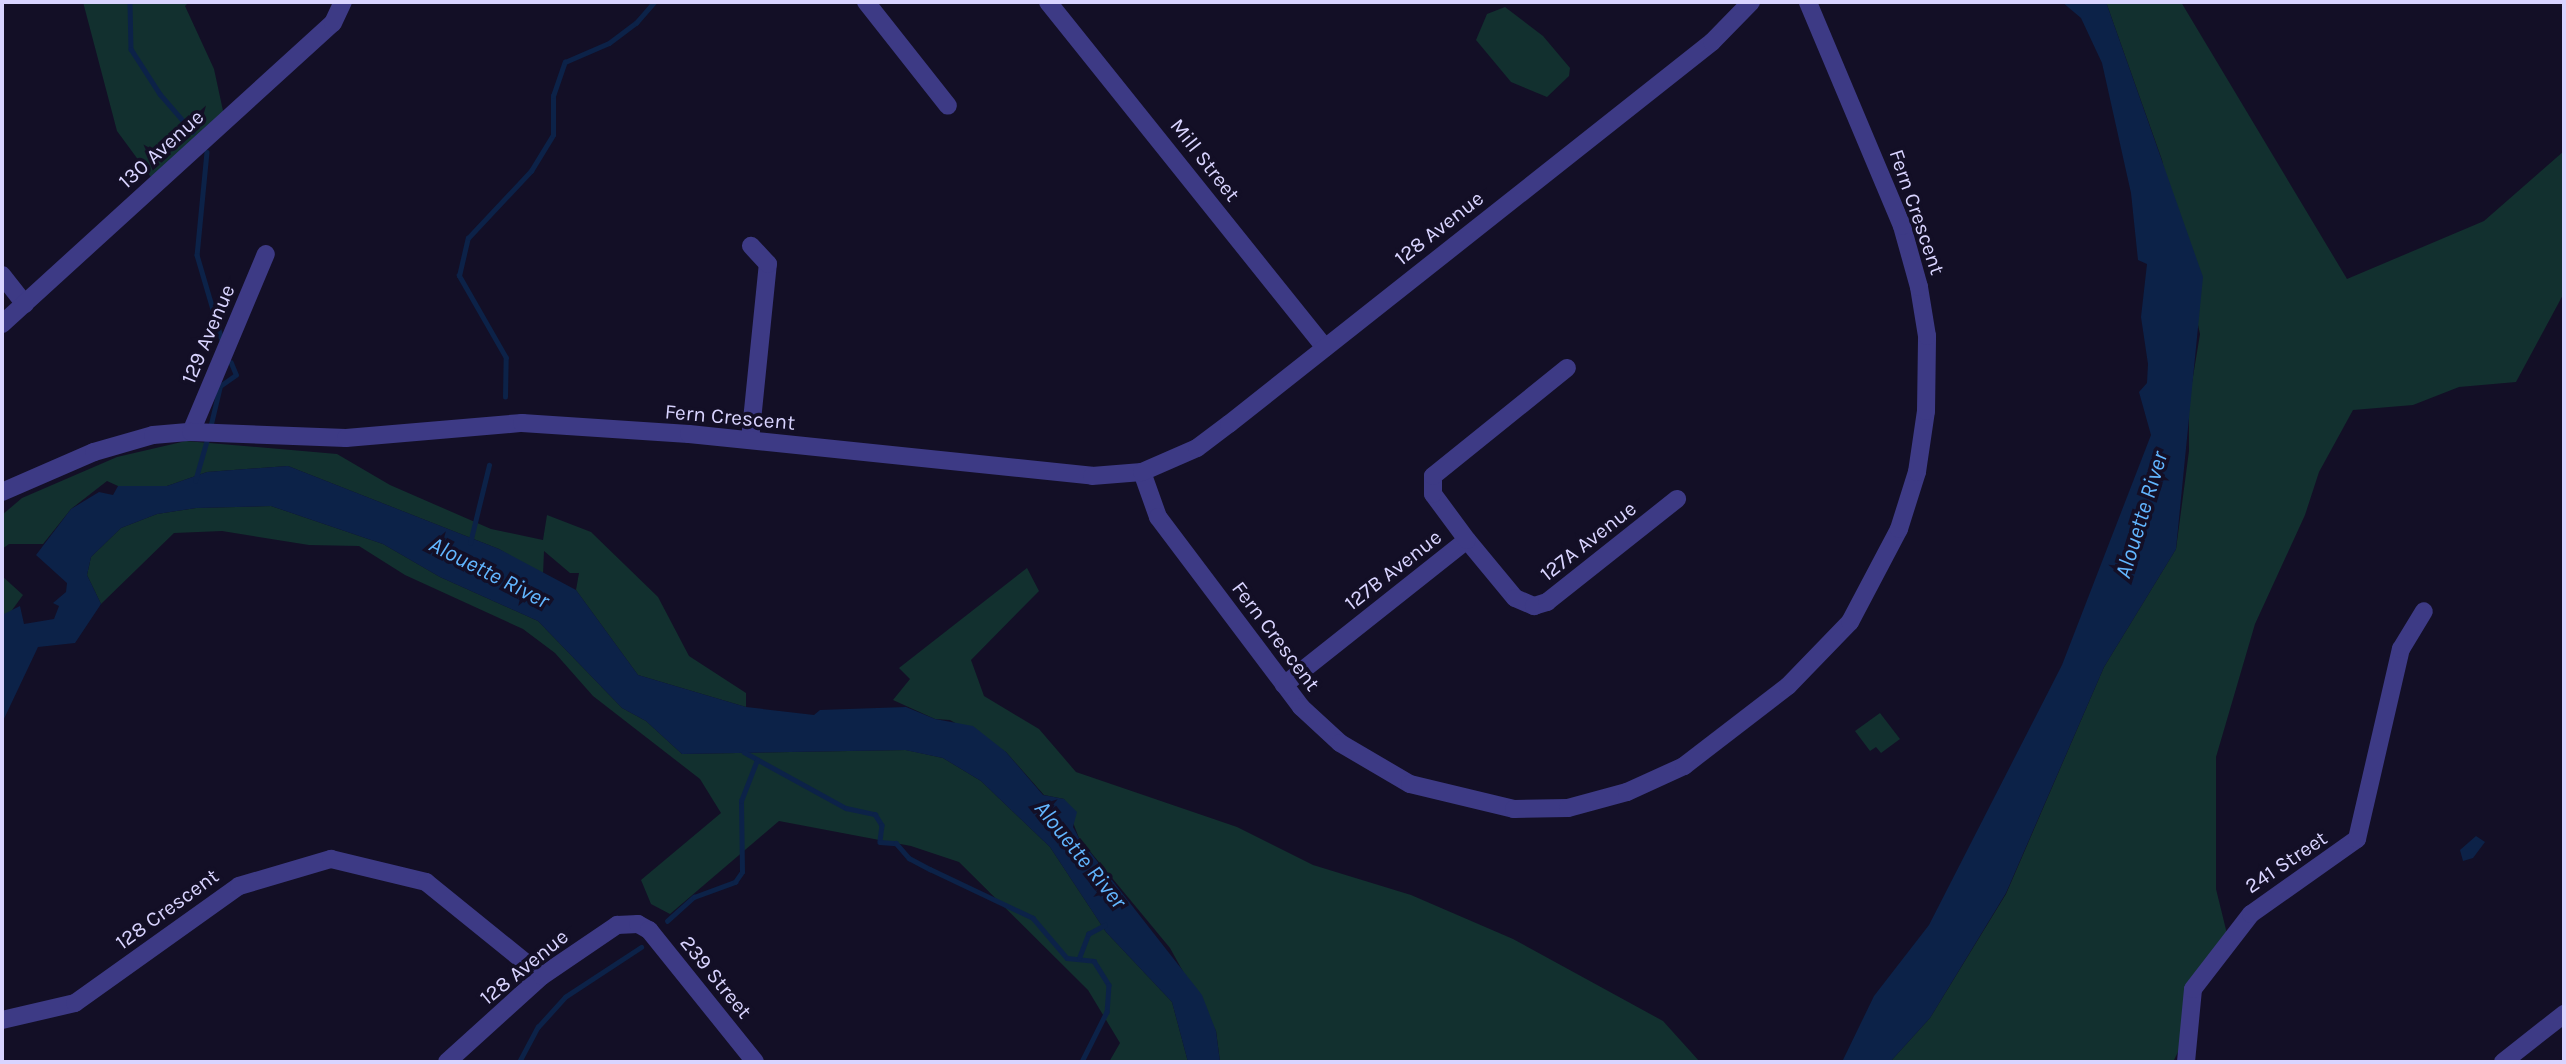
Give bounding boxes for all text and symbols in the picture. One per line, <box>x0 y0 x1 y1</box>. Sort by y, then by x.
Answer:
street label: 130 Avenue <box>113 104 209 194</box>
street label: Mill Street <box>1165 113 1245 207</box>
street label: Fern Crescent <box>1884 146 1950 278</box>
street label: 128 Avenue <box>1389 185 1489 271</box>
street label: 129 Avenue <box>176 281 240 387</box>
street label: Fern Crescent <box>664 399 796 435</box>
water label: Alouette River <box>2110 448 2174 582</box>
street label: 127A Avenue <box>1535 496 1641 586</box>
street label: 127B Avenue <box>1339 524 1447 616</box>
water label: Alouette River <box>424 531 554 615</box>
street label: Fern Crescent <box>1227 576 1325 696</box>
water label: Alouette River <box>1028 795 1132 915</box>
street label: 241 Street <box>2240 825 2332 899</box>
street label: 128 Crescent <box>110 863 224 955</box>
street label: 128 Avenue <box>475 924 573 1010</box>
street label: 239 Street <box>675 930 757 1024</box>

